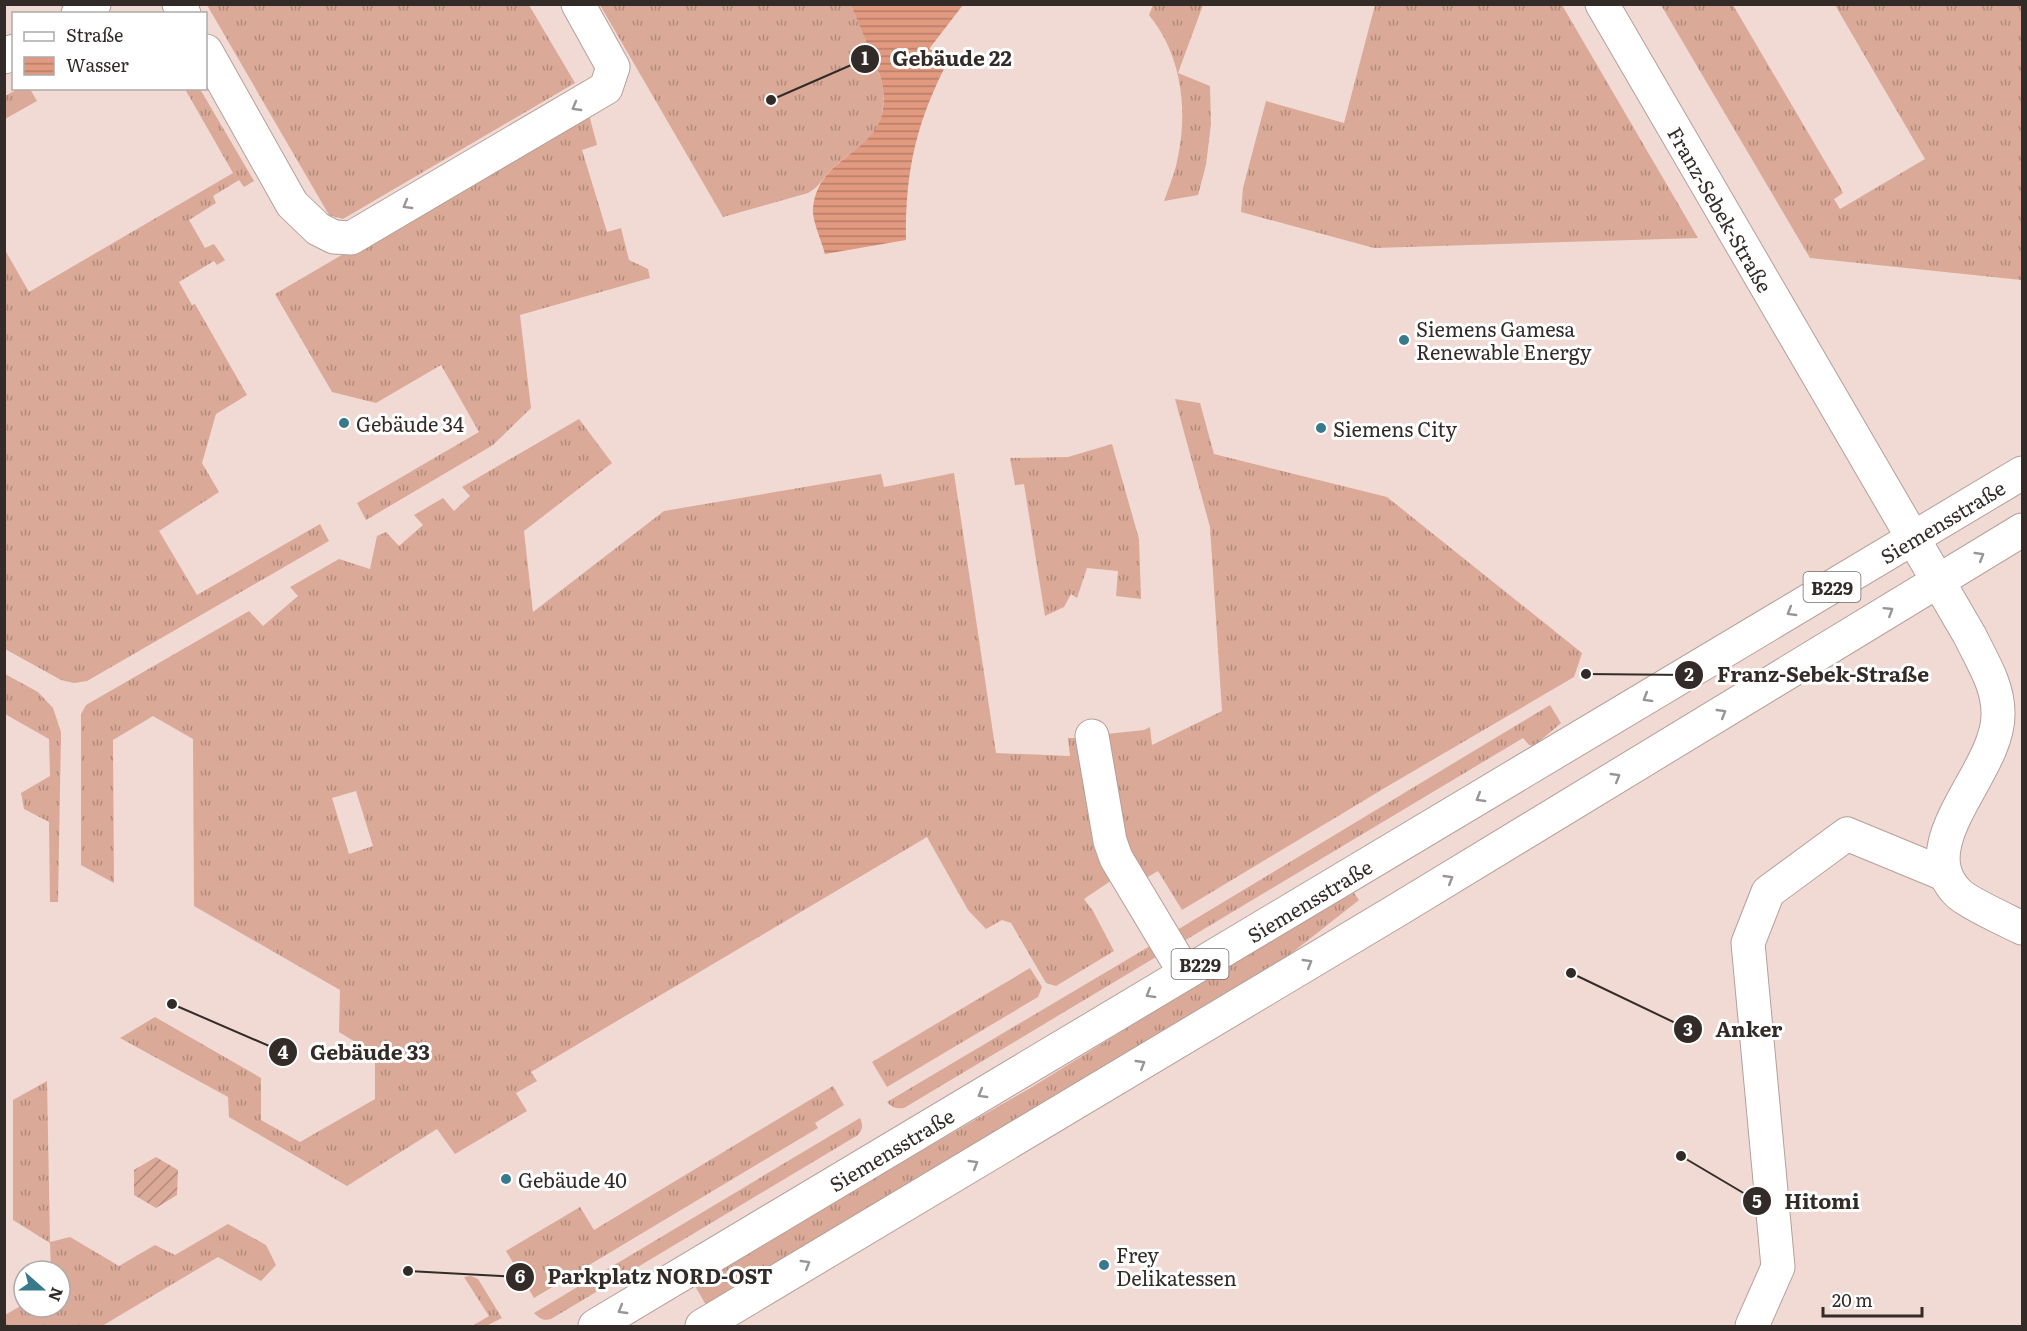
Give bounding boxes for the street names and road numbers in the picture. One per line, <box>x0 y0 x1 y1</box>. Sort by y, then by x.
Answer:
street label: Franz-Sebek-Straße <box>1661 120 1781 298</box>
street label: Siemensstraße <box>1874 472 2010 570</box>
road number: B229 <box>1804 572 1860 602</box>
street label: Siemensstraße <box>1241 851 1377 949</box>
road number: B229 <box>1172 949 1228 979</box>
street label: Siemensstraße <box>823 1100 959 1198</box>

